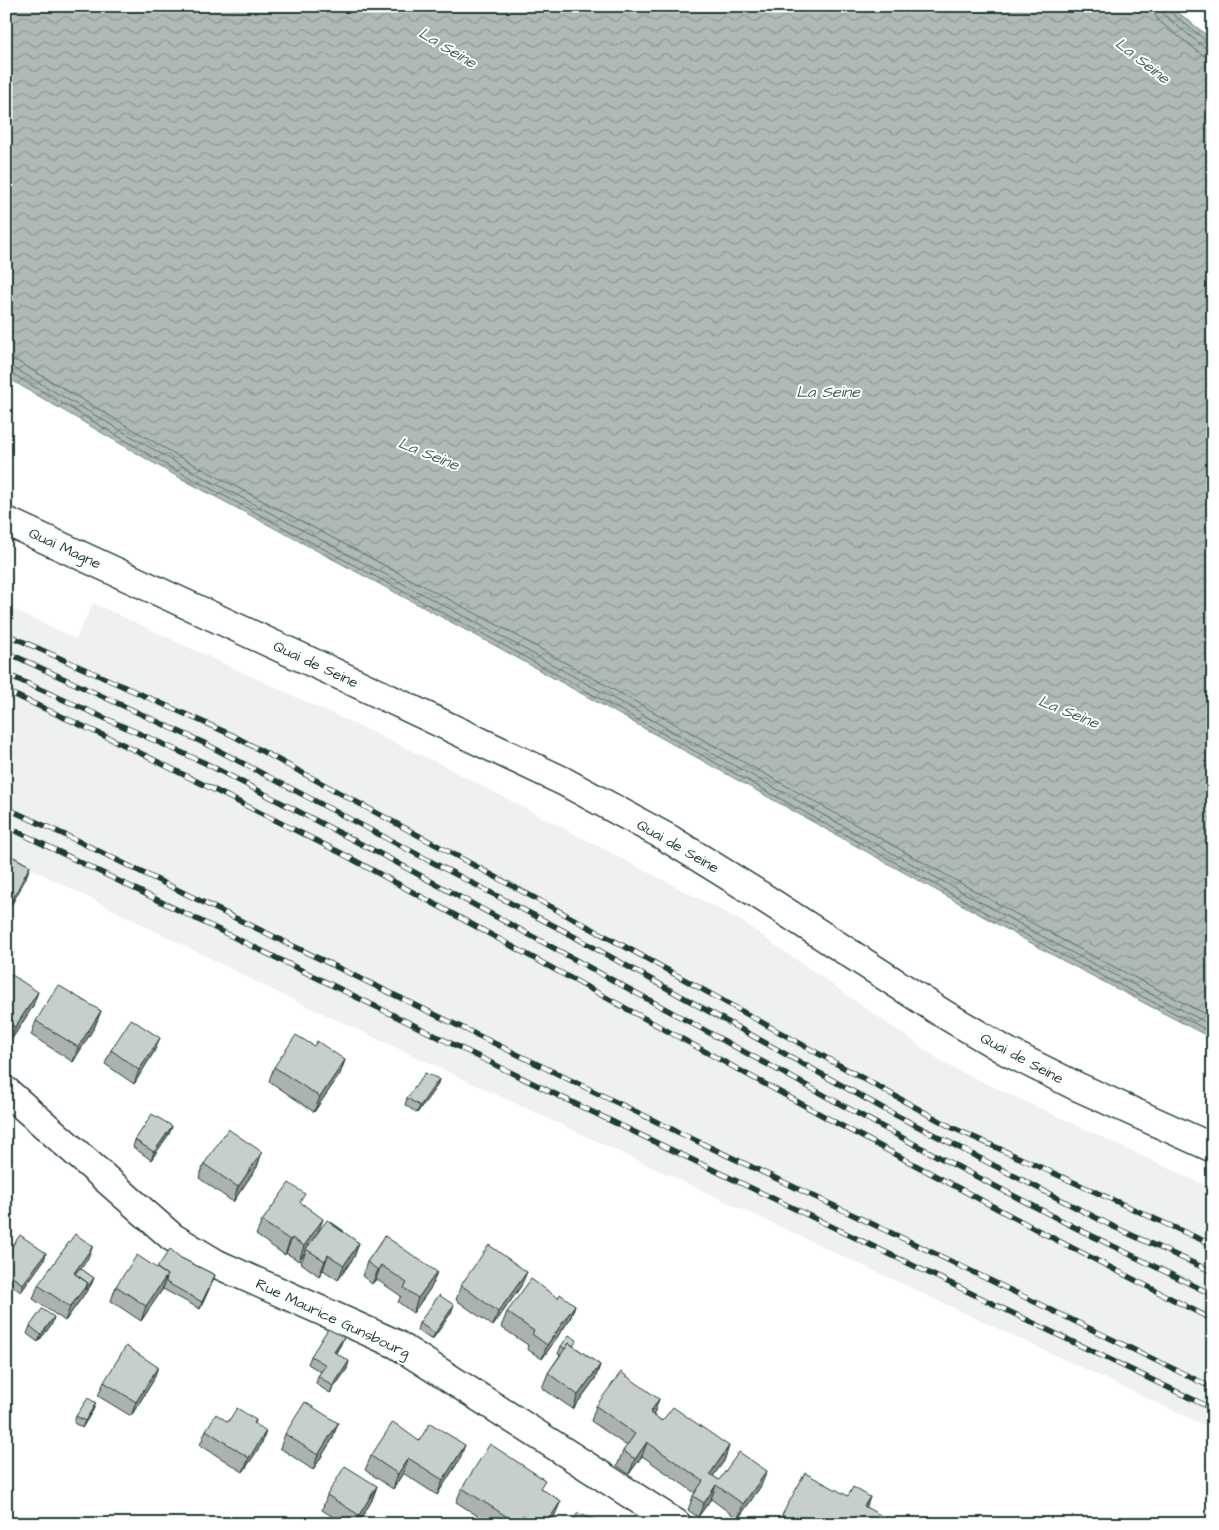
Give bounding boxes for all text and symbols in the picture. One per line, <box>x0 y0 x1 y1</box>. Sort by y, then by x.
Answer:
water label: La Seine <box>415 22 482 74</box>
water label: La Seine <box>1111 33 1175 90</box>
water label: La Seine <box>796 381 861 403</box>
water label: La Seine <box>395 432 463 477</box>
street label: Quai Magne <box>25 523 104 575</box>
street label: Quai de Seine <box>270 636 362 693</box>
water label: La Seine <box>1035 690 1103 735</box>
street label: Quai de Seine <box>633 814 723 878</box>
street label: Quai de Seine <box>976 1028 1067 1089</box>
street label: Rue Maurice Gunsbourg <box>252 1273 413 1364</box>

